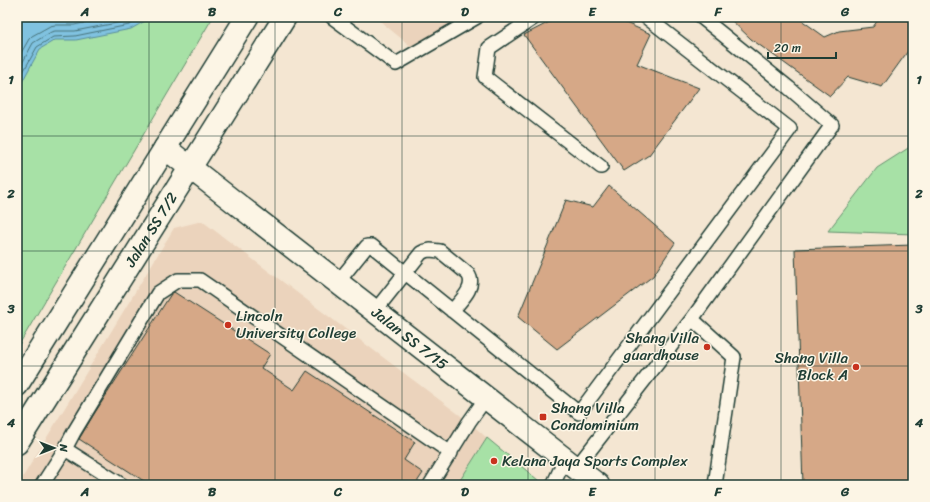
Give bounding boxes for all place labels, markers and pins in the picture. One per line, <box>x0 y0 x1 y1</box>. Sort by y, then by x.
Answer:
place label: Lincoln University College <box>236 303 356 346</box>
marker: Lincoln University College <box>223 320 233 330</box>
place label: Shang Villa guardhouse <box>623 325 699 368</box>
marker: Shang Villa guardhouse <box>702 342 712 352</box>
place label: Shang Villa Block A <box>774 345 848 388</box>
marker: Shang Villa Block A <box>851 362 861 372</box>
place label: Shang Villa Condominium <box>551 395 639 438</box>
marker: Shang Villa Condominium <box>538 412 548 422</box>
place label: Kelana Jaya Sports Complex <box>502 448 688 474</box>
marker: Kelana Jaya Sports Complex <box>489 456 499 466</box>

